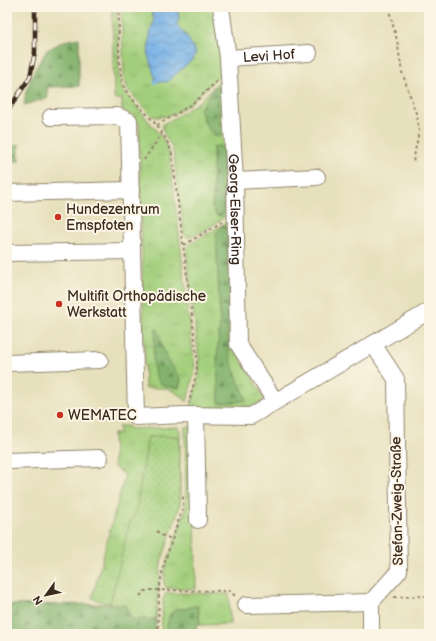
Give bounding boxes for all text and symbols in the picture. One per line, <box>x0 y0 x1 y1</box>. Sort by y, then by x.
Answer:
street label: Levi Hof <box>242 45 296 66</box>
street label: Georg-Elser-Ring <box>225 153 245 265</box>
place label: Hundezentrum Emspfoten <box>66 201 160 234</box>
marker: Hundezentrum Emspfoten <box>53 212 63 222</box>
place label: Multifit Orthopädische Werkstatt <box>67 288 206 321</box>
marker: Multifit Orthopädische Werkstatt <box>54 299 64 309</box>
place label: WEMATEC <box>68 407 137 424</box>
marker: WEMATEC <box>55 410 65 420</box>
street label: Stefan-Zweig-Straße <box>387 436 407 566</box>
north arrow <box>26 575 66 615</box>
text: N <box>30 593 46 607</box>

